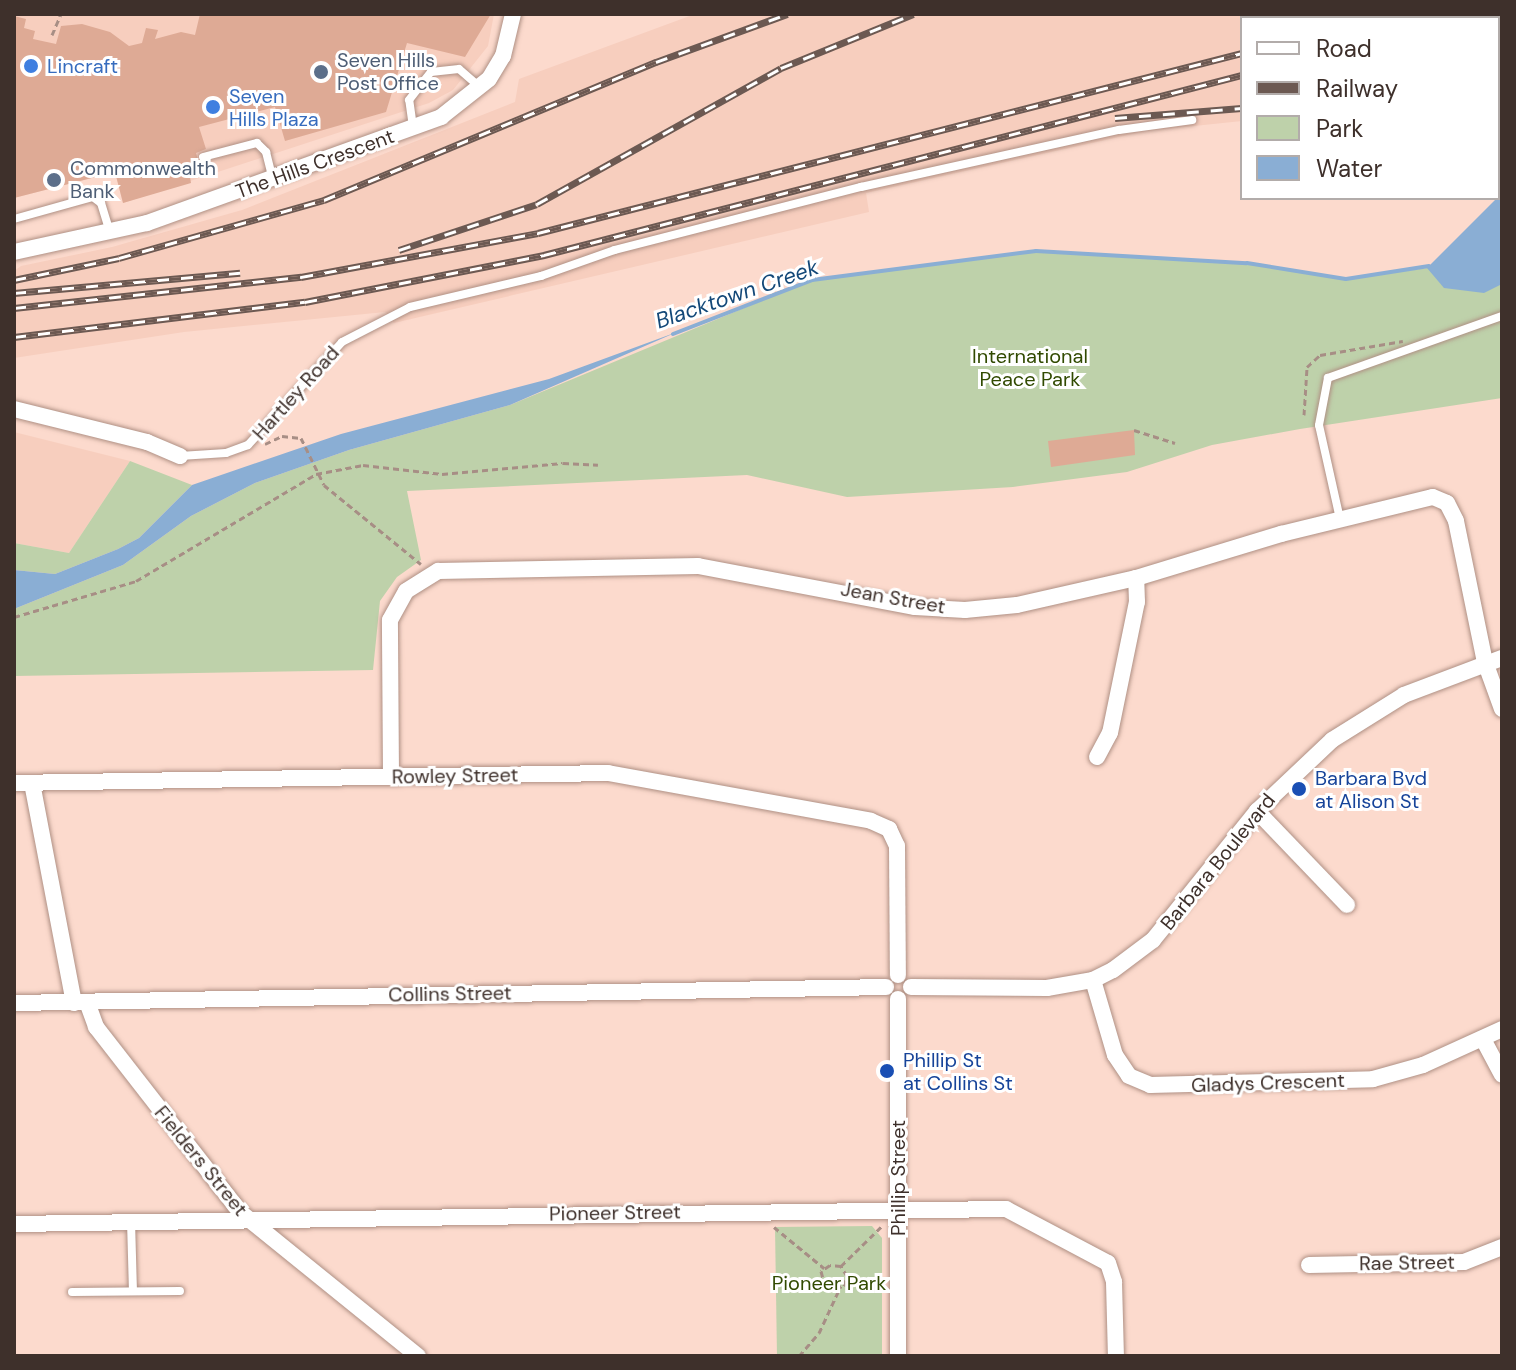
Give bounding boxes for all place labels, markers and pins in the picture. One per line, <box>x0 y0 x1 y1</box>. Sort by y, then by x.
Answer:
place label: Seven Hills Post Office <box>337 48 439 95</box>
place label: Lincraft <box>47 54 118 78</box>
marker: Lincraft <box>22 57 40 75</box>
marker: Seven Hills Post Office <box>312 63 330 81</box>
place label: Seven Hills Plaza <box>229 84 319 131</box>
marker: Seven Hills Plaza <box>204 98 222 116</box>
place label: Commonwealth Bank <box>70 156 216 203</box>
marker: Commonwealth Bank <box>45 171 63 189</box>
place label: Barbara Bvd at Alison St <box>1315 766 1427 813</box>
marker: Barbara Bvd at Alison St <box>1290 780 1308 798</box>
place label: Phillip St at Collins St <box>903 1048 1013 1095</box>
marker: Phillip St at Collins St <box>878 1062 896 1080</box>

